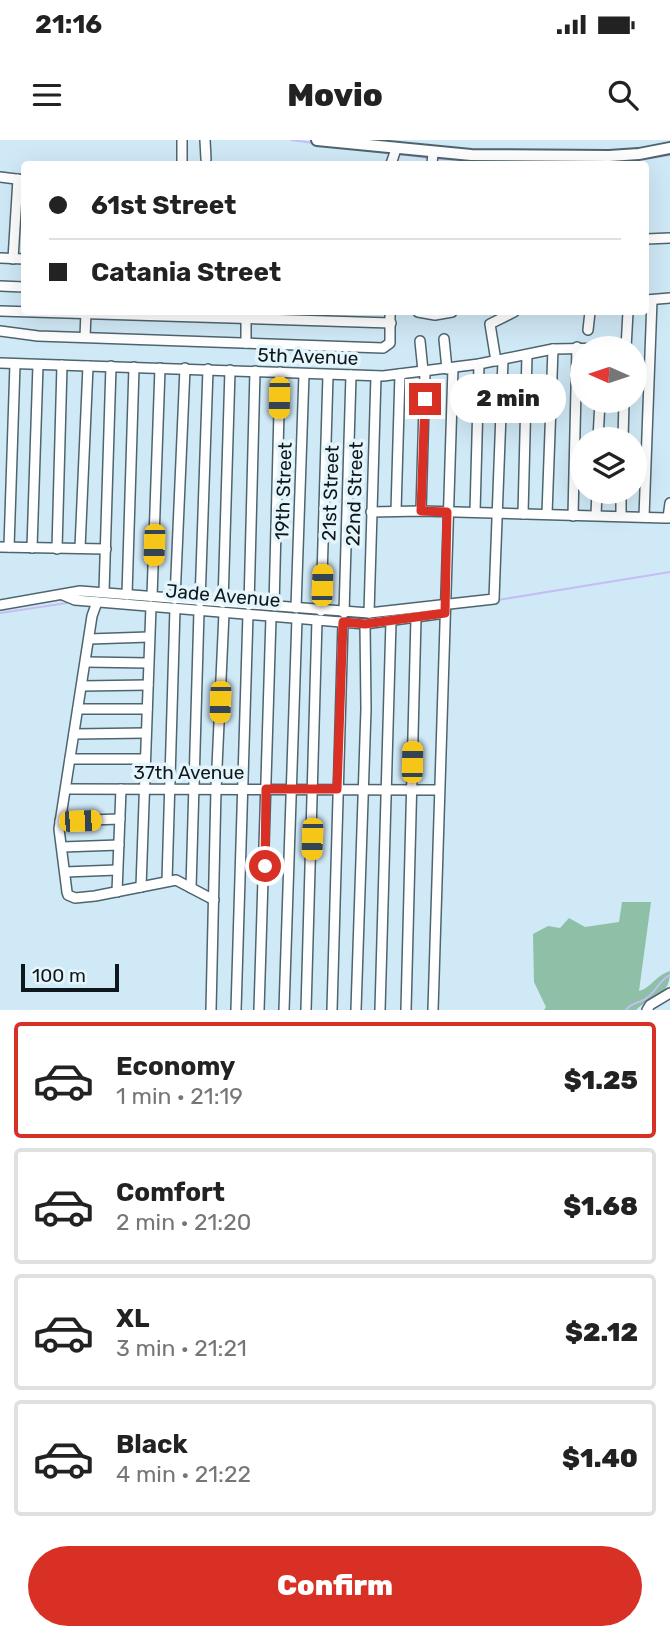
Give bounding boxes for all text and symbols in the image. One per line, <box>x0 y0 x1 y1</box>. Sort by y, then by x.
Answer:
text: 21:16 <box>35 9 102 40</box>
icon: menu <box>28 76 66 114</box>
text: Movio <box>287 76 383 114</box>
icon: search <box>604 76 642 114</box>
text: 61st Street <box>91 190 236 221</box>
text: Catania Street <box>91 257 281 288</box>
north arrow <box>570 336 648 413</box>
map controls <box>570 336 647 504</box>
street label: 5th Avenue <box>257 343 359 370</box>
callout: 2 min <box>450 374 565 424</box>
car <box>269 377 290 419</box>
route end <box>409 383 441 415</box>
text: 2 min <box>476 384 540 412</box>
button: layers <box>570 427 647 504</box>
street label: 19th Street <box>270 441 297 540</box>
street label: 22nd Street <box>341 441 368 547</box>
street label: 21st Street <box>317 444 344 541</box>
car <box>143 524 166 566</box>
car <box>311 564 334 606</box>
street label: Jade Avenue <box>165 579 281 612</box>
car <box>209 681 232 723</box>
car <box>402 741 423 783</box>
street label: 37th Avenue <box>134 761 244 784</box>
car <box>59 810 102 832</box>
car <box>301 818 324 860</box>
route start <box>249 850 281 882</box>
scale bar <box>21 961 119 993</box>
text: 100 m <box>32 964 86 987</box>
icon: car <box>32 1049 95 1112</box>
text: Economy <box>116 1051 235 1082</box>
text: $1.25 <box>564 1065 638 1096</box>
text: 1 min · 21:19 <box>116 1082 243 1110</box>
icon: car <box>32 1175 95 1238</box>
text: Comfort <box>116 1177 225 1208</box>
text: $1.68 <box>563 1191 638 1222</box>
text: 2 min · 21:20 <box>116 1208 251 1236</box>
icon: car <box>32 1301 95 1364</box>
text: XL <box>116 1303 149 1334</box>
text: $2.12 <box>565 1317 638 1348</box>
text: 3 min · 21:21 <box>116 1334 247 1362</box>
icon: car <box>32 1427 95 1490</box>
text: Black <box>116 1429 188 1460</box>
text: $1.40 <box>562 1443 638 1474</box>
text: 4 min · 21:22 <box>116 1460 251 1488</box>
button: Confirm <box>28 1546 642 1626</box>

